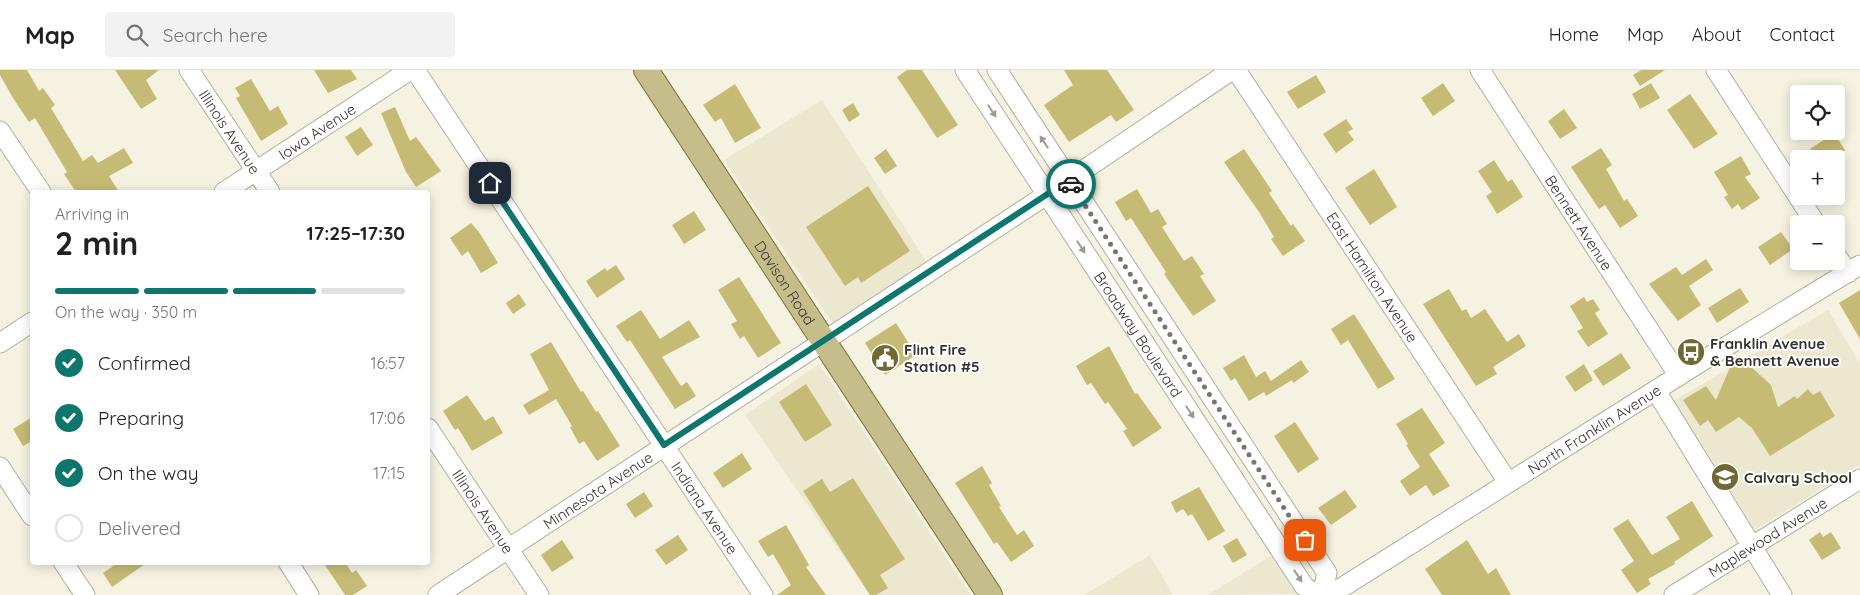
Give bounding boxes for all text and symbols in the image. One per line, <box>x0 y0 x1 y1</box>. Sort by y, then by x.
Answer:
search box <box>105 12 455 57</box>
text: Map <box>25 20 75 50</box>
icon: search <box>123 21 151 49</box>
text: Search here <box>163 23 268 47</box>
text: Home <box>1549 23 1599 46</box>
text: Map <box>1627 23 1664 46</box>
text: About <box>1692 23 1742 46</box>
text: Contact <box>1770 23 1835 46</box>
map controls <box>1790 85 1845 270</box>
button: locate <box>1790 85 1845 140</box>
street label: Illinois Avenue <box>195 86 265 177</box>
street label: Iowa Avenue <box>275 99 359 163</box>
one-way arrow <box>987 104 997 117</box>
one-way arrow <box>1039 135 1048 148</box>
button: + <box>1790 150 1845 205</box>
courier <box>1046 159 1096 209</box>
pin <box>469 162 511 204</box>
icon: home <box>476 169 504 197</box>
icon: car <box>1057 170 1085 198</box>
street label: Bennett Avenue <box>1541 171 1617 274</box>
text: Arriving in <box>55 204 129 224</box>
street label: East Hamilton Avenue <box>1323 208 1423 346</box>
button: − <box>1790 215 1845 270</box>
text: 17:25–17:30 <box>306 221 405 245</box>
text: 2 min <box>55 223 138 263</box>
street label: Davison Road <box>751 237 820 328</box>
one-way arrow <box>1076 240 1086 253</box>
street label: Broadway Boulevard <box>1090 268 1187 400</box>
text: On the way · 350 m <box>55 302 197 322</box>
place label: Franklin Avenue & Bennett Avenue <box>1710 334 1840 370</box>
bus stop icon: Franklin Avenue & Bennett Avenue <box>1676 337 1706 367</box>
place label: Flint Fire Station #5 <box>904 340 980 376</box>
public building icon: Flint Fire Station #5 <box>870 343 900 373</box>
icon: check <box>55 349 83 377</box>
text: Confirmed <box>98 351 191 375</box>
text: 16:57 <box>371 353 405 373</box>
street label: North Franklin Avenue <box>1524 380 1664 478</box>
icon: check <box>55 404 83 432</box>
one-way arrow <box>1185 405 1195 418</box>
text: Preparing <box>98 406 184 430</box>
text: 17:06 <box>370 408 405 428</box>
street label: Minnesota Avenue <box>539 447 656 533</box>
street label: Indiana Avenue <box>668 458 743 557</box>
icon: check <box>55 459 83 487</box>
text: On the way <box>98 461 199 485</box>
school or university icon: Calvary School <box>1710 462 1740 492</box>
text: 17:15 <box>373 463 405 483</box>
street label: Illinois Avenue <box>448 465 518 557</box>
place label: Calvary School <box>1744 468 1852 487</box>
street label: Maplewood Avenue <box>1704 493 1830 581</box>
text: Delivered <box>98 516 181 540</box>
pin <box>1284 519 1326 561</box>
icon: bag <box>1291 526 1319 554</box>
one-way arrow <box>1294 570 1303 583</box>

